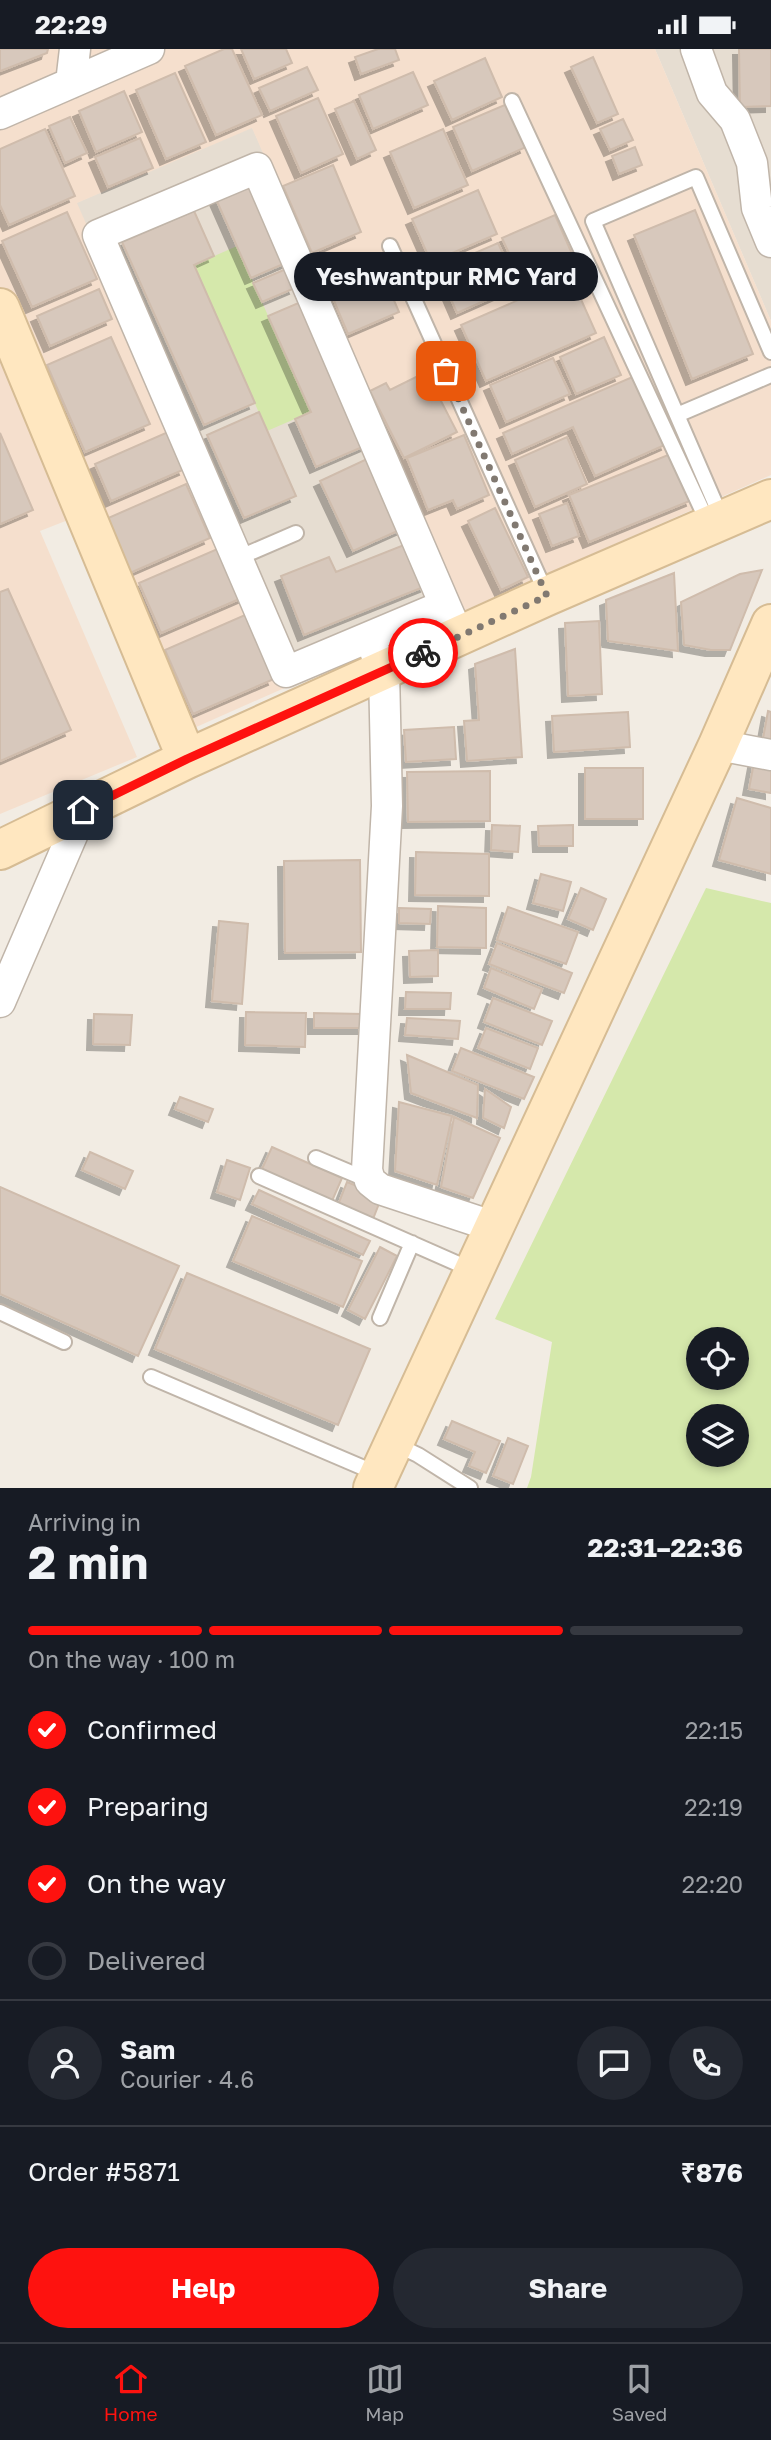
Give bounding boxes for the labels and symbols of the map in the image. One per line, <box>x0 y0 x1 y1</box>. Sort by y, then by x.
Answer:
callout: Yeshwantpur RMC Yard <box>294 252 598 301</box>
pin <box>416 341 476 401</box>
courier <box>388 618 458 688</box>
pin <box>53 780 113 840</box>

